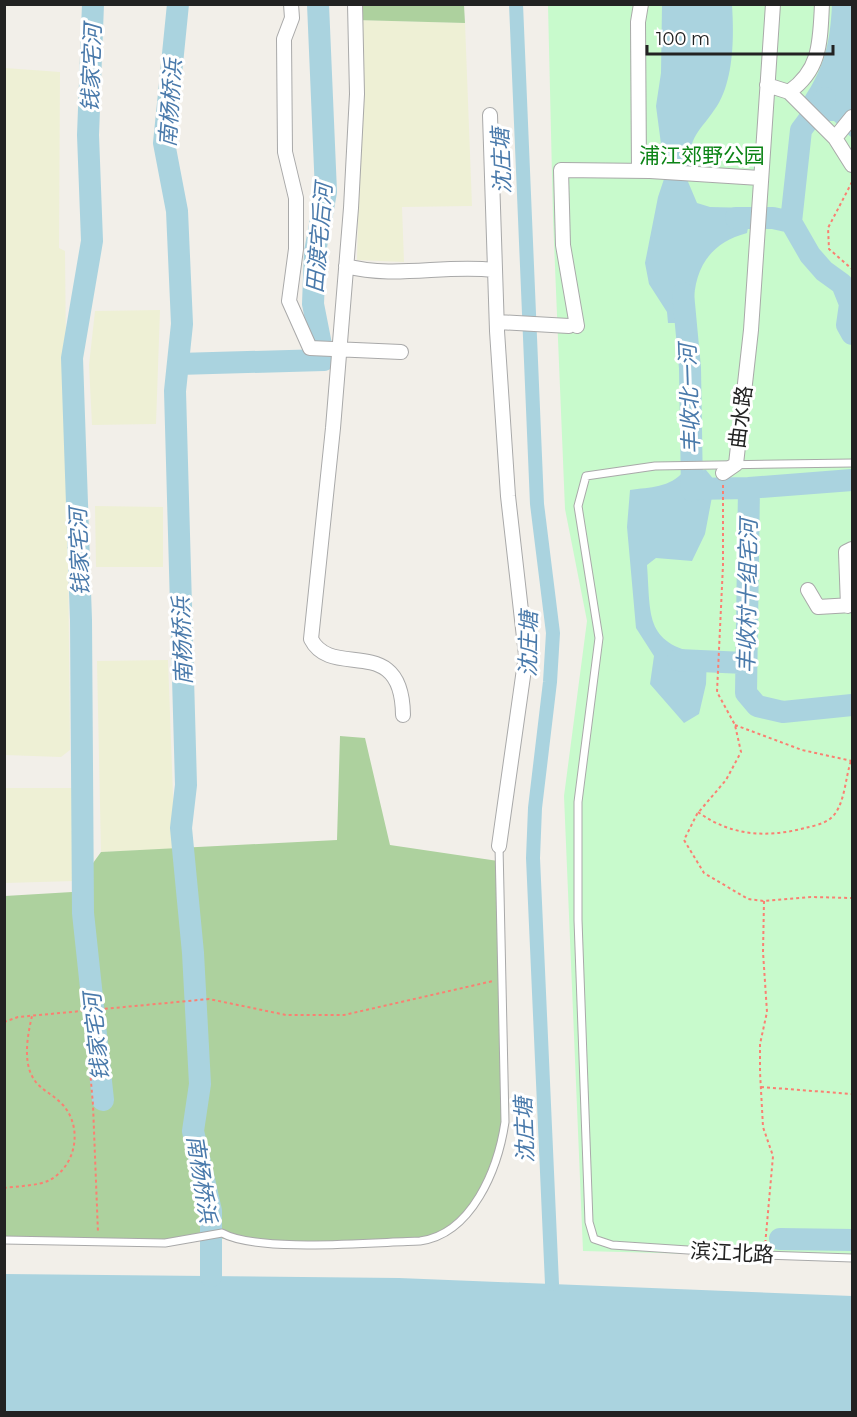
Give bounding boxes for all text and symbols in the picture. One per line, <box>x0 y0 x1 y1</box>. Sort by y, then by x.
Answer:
scale bar <box>647 18 833 56</box>
water label: 钱家宅河 <box>76 20 107 112</box>
text: 100 m <box>656 28 710 50</box>
water label: 南杨桥浜 <box>154 56 187 148</box>
water label: 沈庄塘 <box>487 124 516 194</box>
park label: 浦江郊野公园 <box>639 143 765 168</box>
water label: 田渡宅后河 <box>301 178 338 294</box>
water label: 丰收北一河 <box>674 340 705 454</box>
street label: 曲水路 <box>724 384 757 450</box>
water label: 钱家宅河 <box>64 504 95 596</box>
water label: 丰收村十组宅河 <box>733 515 762 673</box>
water label: 南杨桥浜 <box>167 595 198 685</box>
water label: 沈庄塘 <box>514 607 543 677</box>
water label: 钱家宅河 <box>78 988 115 1082</box>
water label: 沈庄塘 <box>510 1093 539 1163</box>
water label: 南杨桥浜 <box>181 1134 222 1227</box>
street label: 滨江北路 <box>689 1238 775 1267</box>

